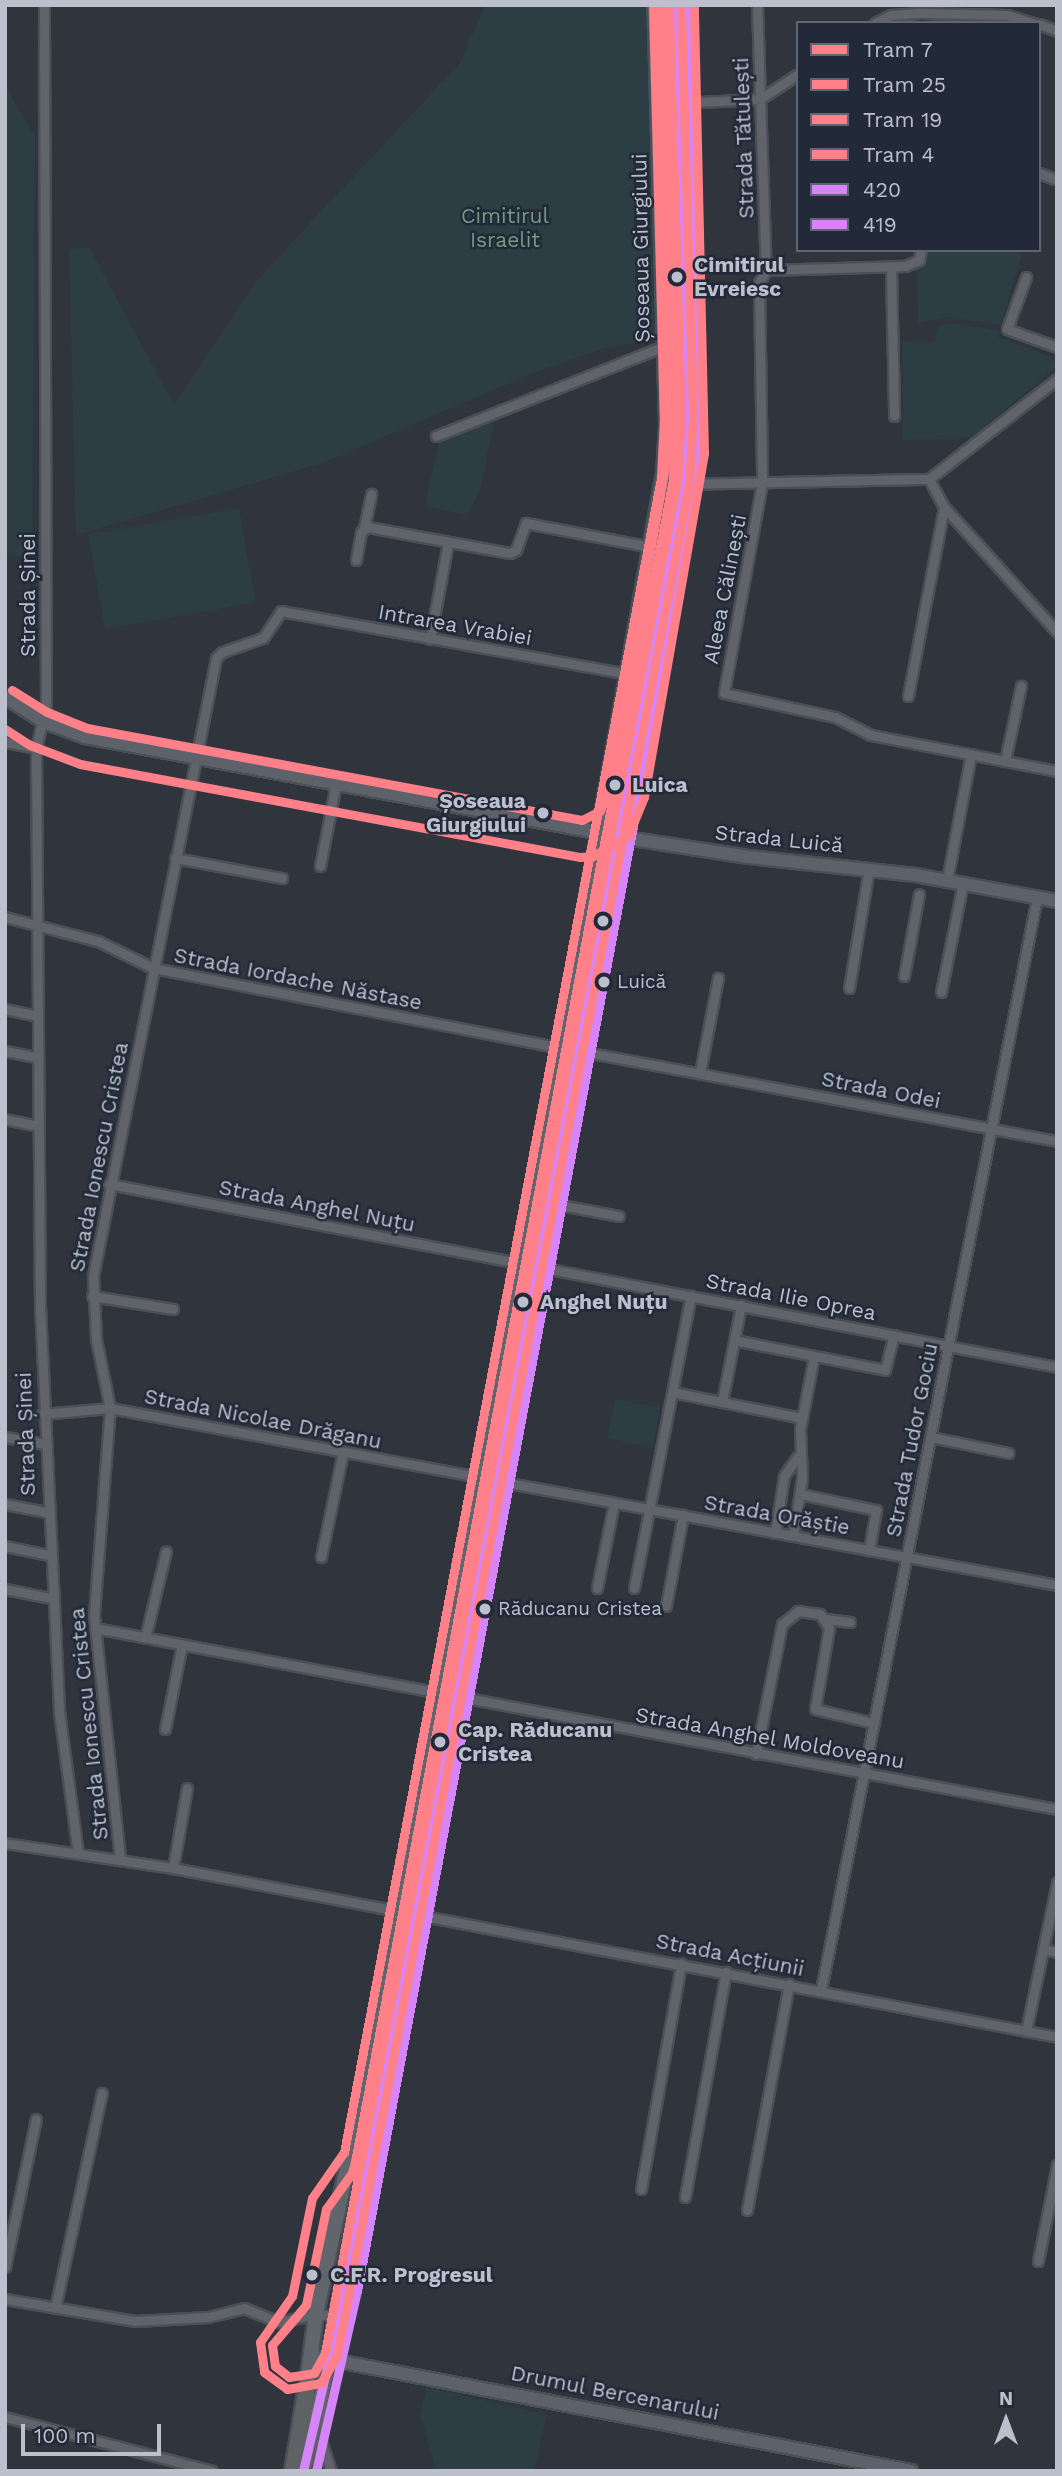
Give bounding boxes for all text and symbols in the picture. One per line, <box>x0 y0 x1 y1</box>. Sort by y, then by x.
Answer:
legend <box>796 21 1041 252</box>
text: Tram 7 <box>863 37 933 62</box>
street label: Strada Tătulești <box>729 56 759 220</box>
text: Tram 25 <box>863 72 946 97</box>
text: Tram 19 <box>863 107 942 132</box>
text: Tram 4 <box>863 142 934 167</box>
street label: Șoseaua Giurgiului <box>627 153 655 343</box>
text: 420 <box>863 177 901 202</box>
park label: Cimitirul Israelit <box>461 203 549 253</box>
text: 419 <box>863 212 897 237</box>
place label: Cimitirul Evreiesc <box>694 252 784 302</box>
marker: Cimitirul Evreiesc <box>666 266 688 288</box>
street label: Aleea Călinești <box>698 512 752 666</box>
street label: Strada Șinei <box>15 533 41 657</box>
street label: Intrarea Vrabiei <box>376 599 534 651</box>
place label: Luica <box>632 772 688 798</box>
marker: Luica <box>604 774 626 796</box>
place label: Șoseaua Giurgiului <box>426 788 526 838</box>
marker: Șoseaua Giurgiului <box>532 802 554 824</box>
street label: Strada Luică <box>713 820 845 858</box>
unlabelled marker <box>596 914 610 928</box>
street label: Strada Iordache Năstase <box>172 943 424 1015</box>
place label: Luică <box>617 971 666 993</box>
marker: Luică <box>597 975 611 989</box>
street label: Strada Ionescu Cristea <box>64 1040 134 1274</box>
street label: Strada Odei <box>819 1066 943 1114</box>
street label: Strada Anghel Nuțu <box>216 1174 418 1238</box>
street label: Strada Ilie Oprea <box>704 1268 878 1326</box>
place label: Anghel Nuțu <box>540 1289 668 1315</box>
marker: Anghel Nuțu <box>512 1291 534 1313</box>
street label: Strada Tudor Gociu <box>881 1340 943 1540</box>
street label: Strada Șinei <box>11 1371 41 1497</box>
street label: Strada Nicolae Drăganu <box>142 1384 384 1454</box>
street label: Strada Orăștie <box>702 1490 852 1540</box>
place label: Răducanu Cristea <box>498 1598 662 1620</box>
marker: Răducanu Cristea <box>478 1602 492 1616</box>
street label: Strada Ionescu Cristea <box>64 1606 114 1842</box>
street label: Strada Anghel Moldoveanu <box>632 1702 908 1774</box>
place label: Cap. Răducanu Cristea <box>458 1717 612 1767</box>
marker: Cap. Răducanu Cristea <box>429 1731 451 1753</box>
street label: Strada Acțiunii <box>653 1928 807 1982</box>
place label: C.F.R. Progresul <box>330 2262 493 2288</box>
marker: C.F.R. Progresul <box>301 2264 323 2286</box>
street label: Drumul Bercenarului <box>508 2360 722 2426</box>
north arrow <box>971 2385 1041 2455</box>
text: N <box>999 2387 1013 2410</box>
scale bar <box>24 2410 164 2454</box>
text: 100 m <box>34 2423 96 2448</box>

